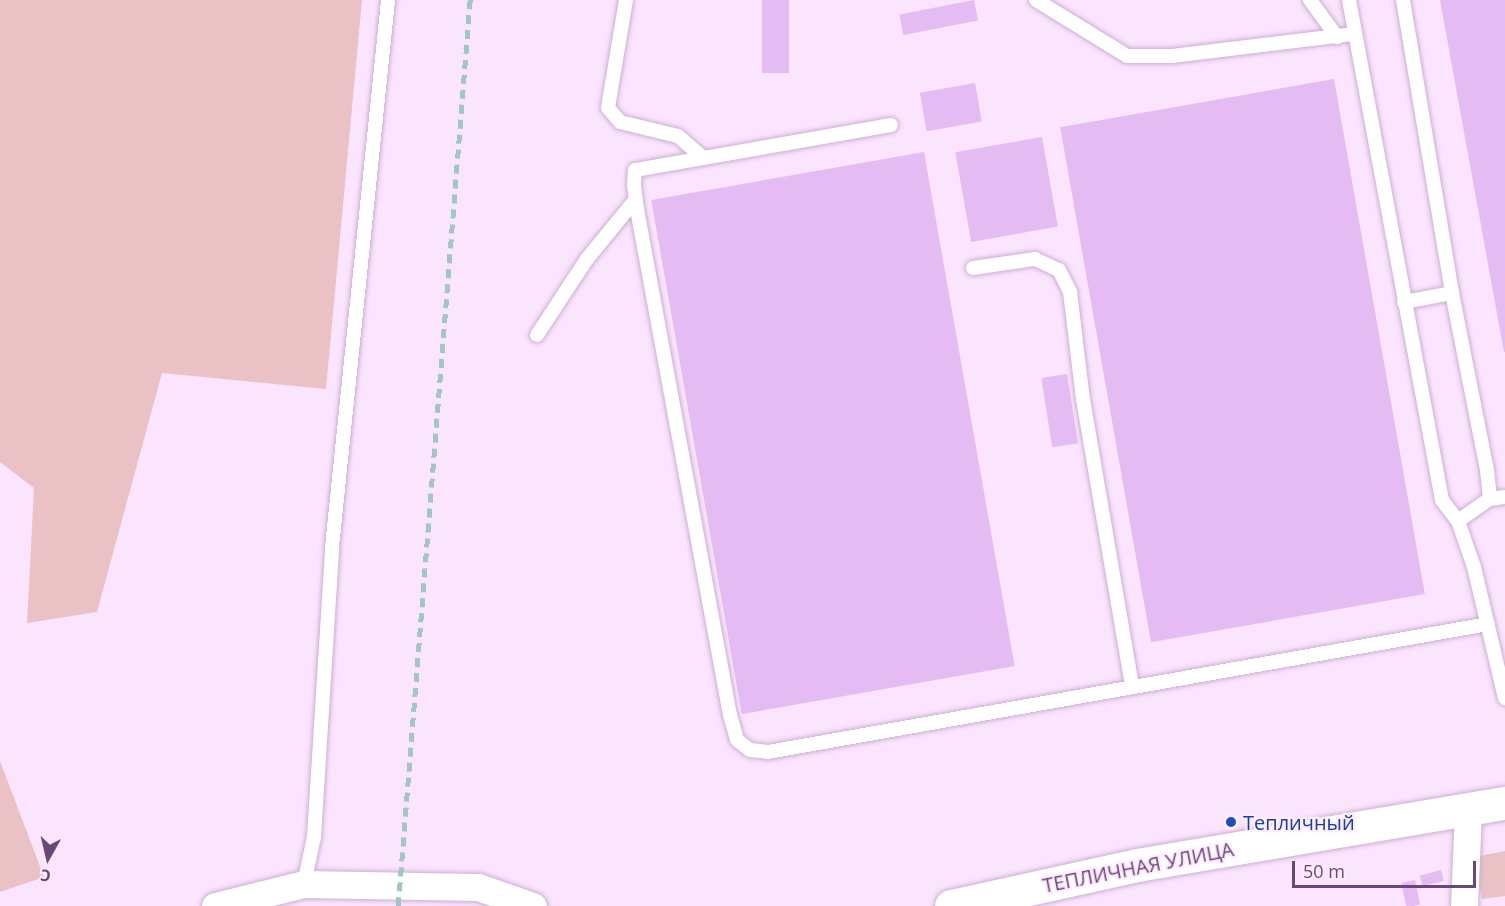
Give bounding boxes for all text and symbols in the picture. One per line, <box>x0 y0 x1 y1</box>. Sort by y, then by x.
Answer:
place label: Тепличный <box>1243 810 1355 834</box>
marker: Тепличный <box>1224 815 1238 829</box>
north arrow <box>18 828 78 888</box>
street label: ТЕПЛИЧНАЯ УЛИЦА <box>1040 837 1236 897</box>
scale bar <box>1295 849 1480 887</box>
text: 50 m <box>1303 859 1345 883</box>
text: С <box>39 864 52 887</box>

